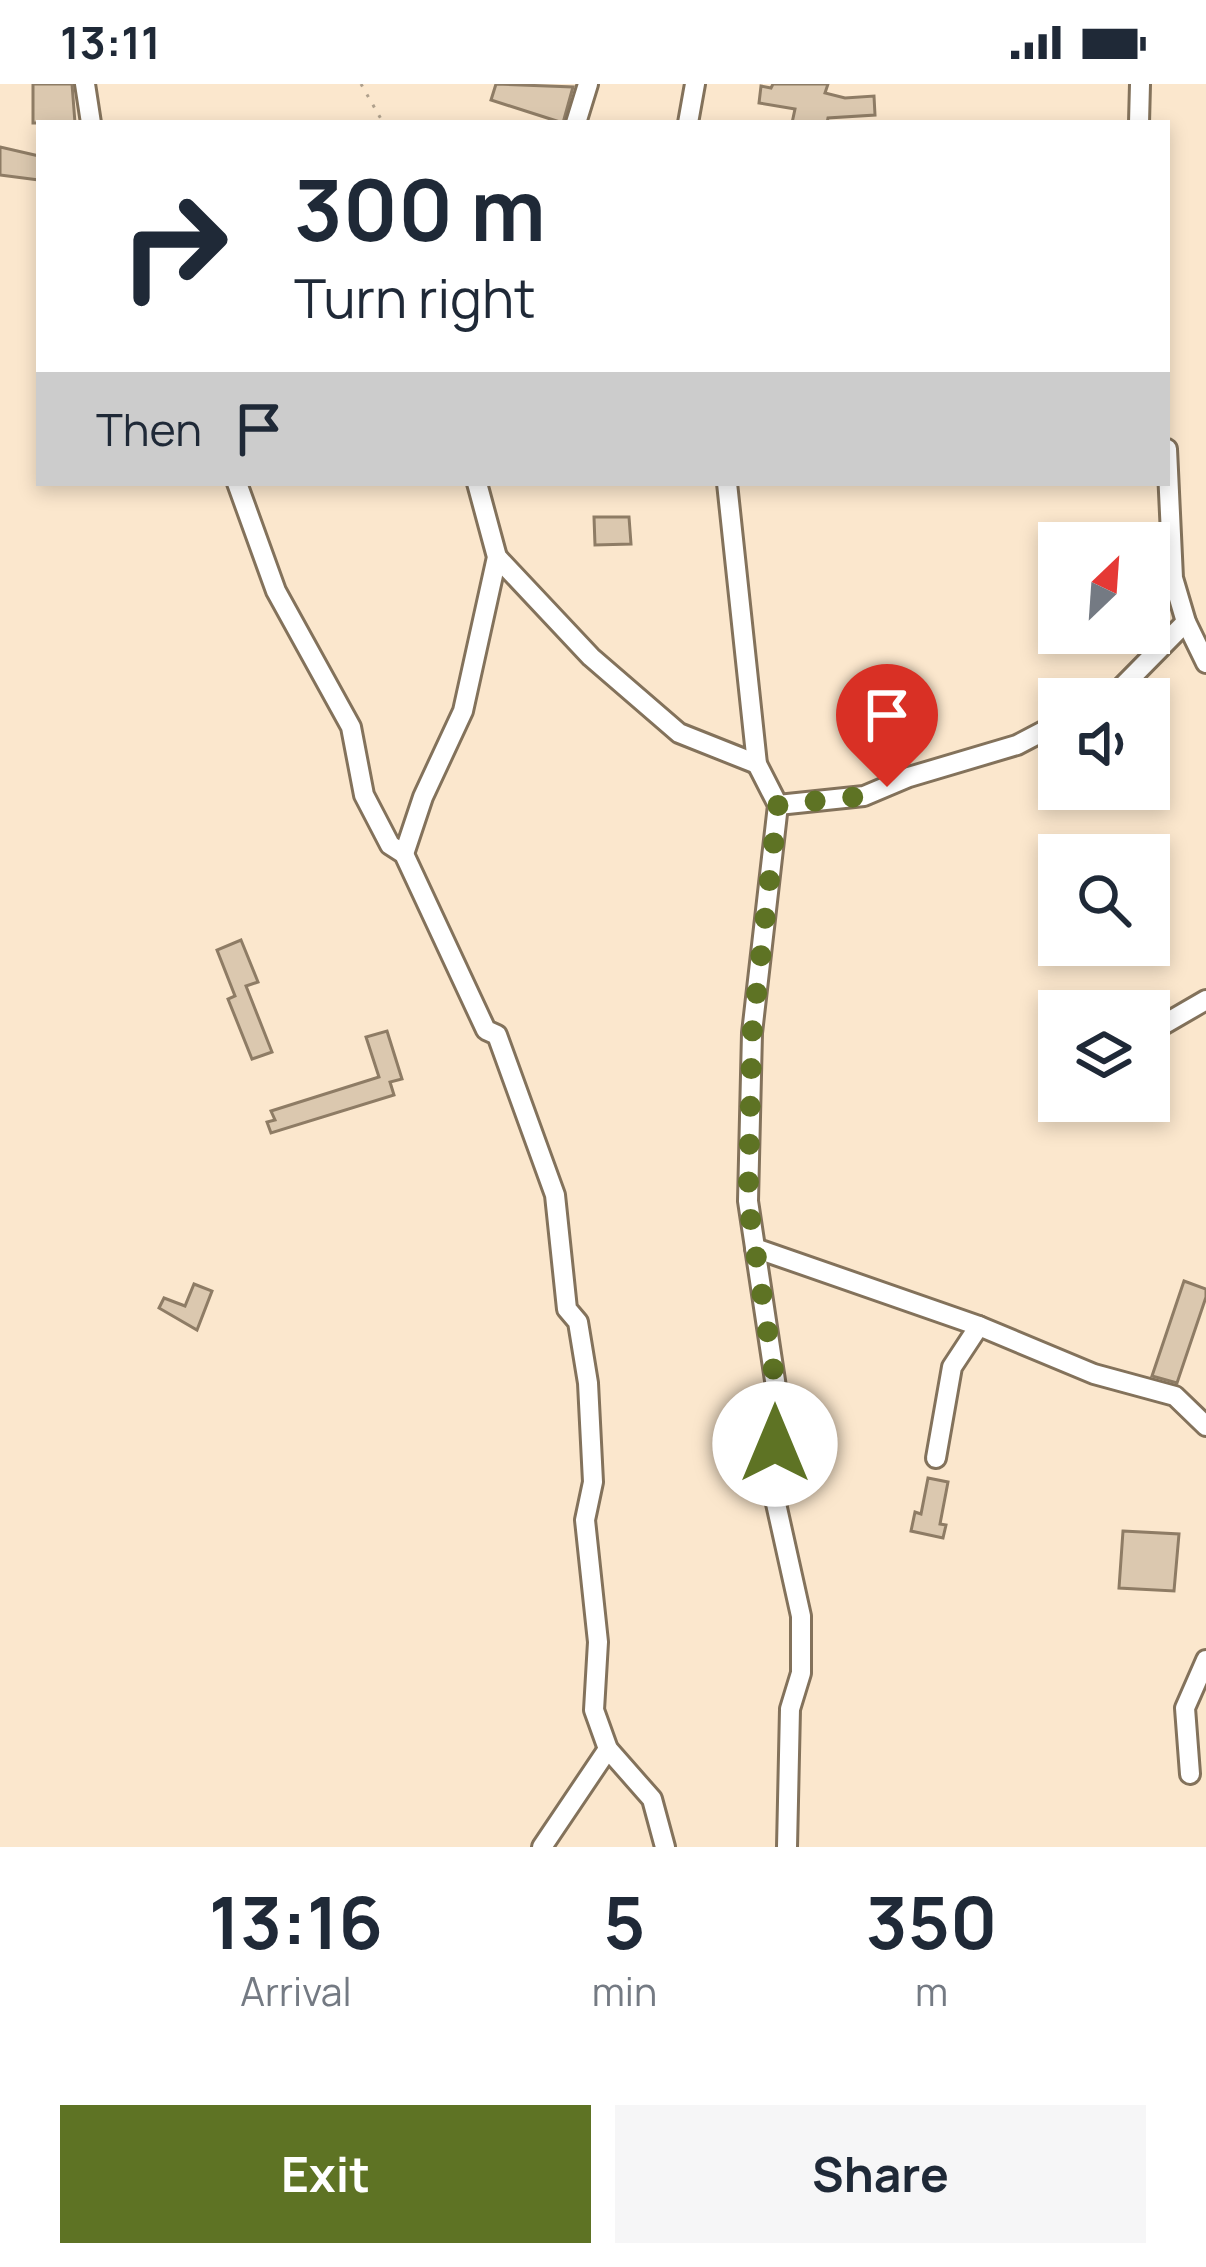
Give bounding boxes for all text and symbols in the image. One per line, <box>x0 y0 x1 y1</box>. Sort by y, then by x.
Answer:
text: 13:11 <box>60 11 161 73</box>
text: 300 m <box>294 151 546 266</box>
icon: right <box>96 168 252 324</box>
text: Turn right <box>294 260 536 334</box>
icon: arrive <box>226 396 292 462</box>
text: Then <box>96 398 202 460</box>
north arrow <box>1038 522 1170 654</box>
map controls <box>1038 522 1170 1122</box>
pin <box>836 664 938 787</box>
button: sound <box>1038 678 1170 810</box>
icon: arrive <box>854 682 920 748</box>
button: search <box>1038 834 1170 966</box>
button: layers <box>1038 990 1170 1122</box>
position arrow <box>712 1381 838 1507</box>
text: 13:16 <box>209 1872 383 1971</box>
text: 5 <box>603 1872 646 1971</box>
text: 350 <box>866 1872 997 1971</box>
text: Arrival <box>240 1964 352 2018</box>
text: min <box>592 1964 657 2018</box>
text: m <box>915 1964 948 2018</box>
button: Exit <box>60 2105 591 2243</box>
button: Share <box>615 2105 1146 2243</box>

